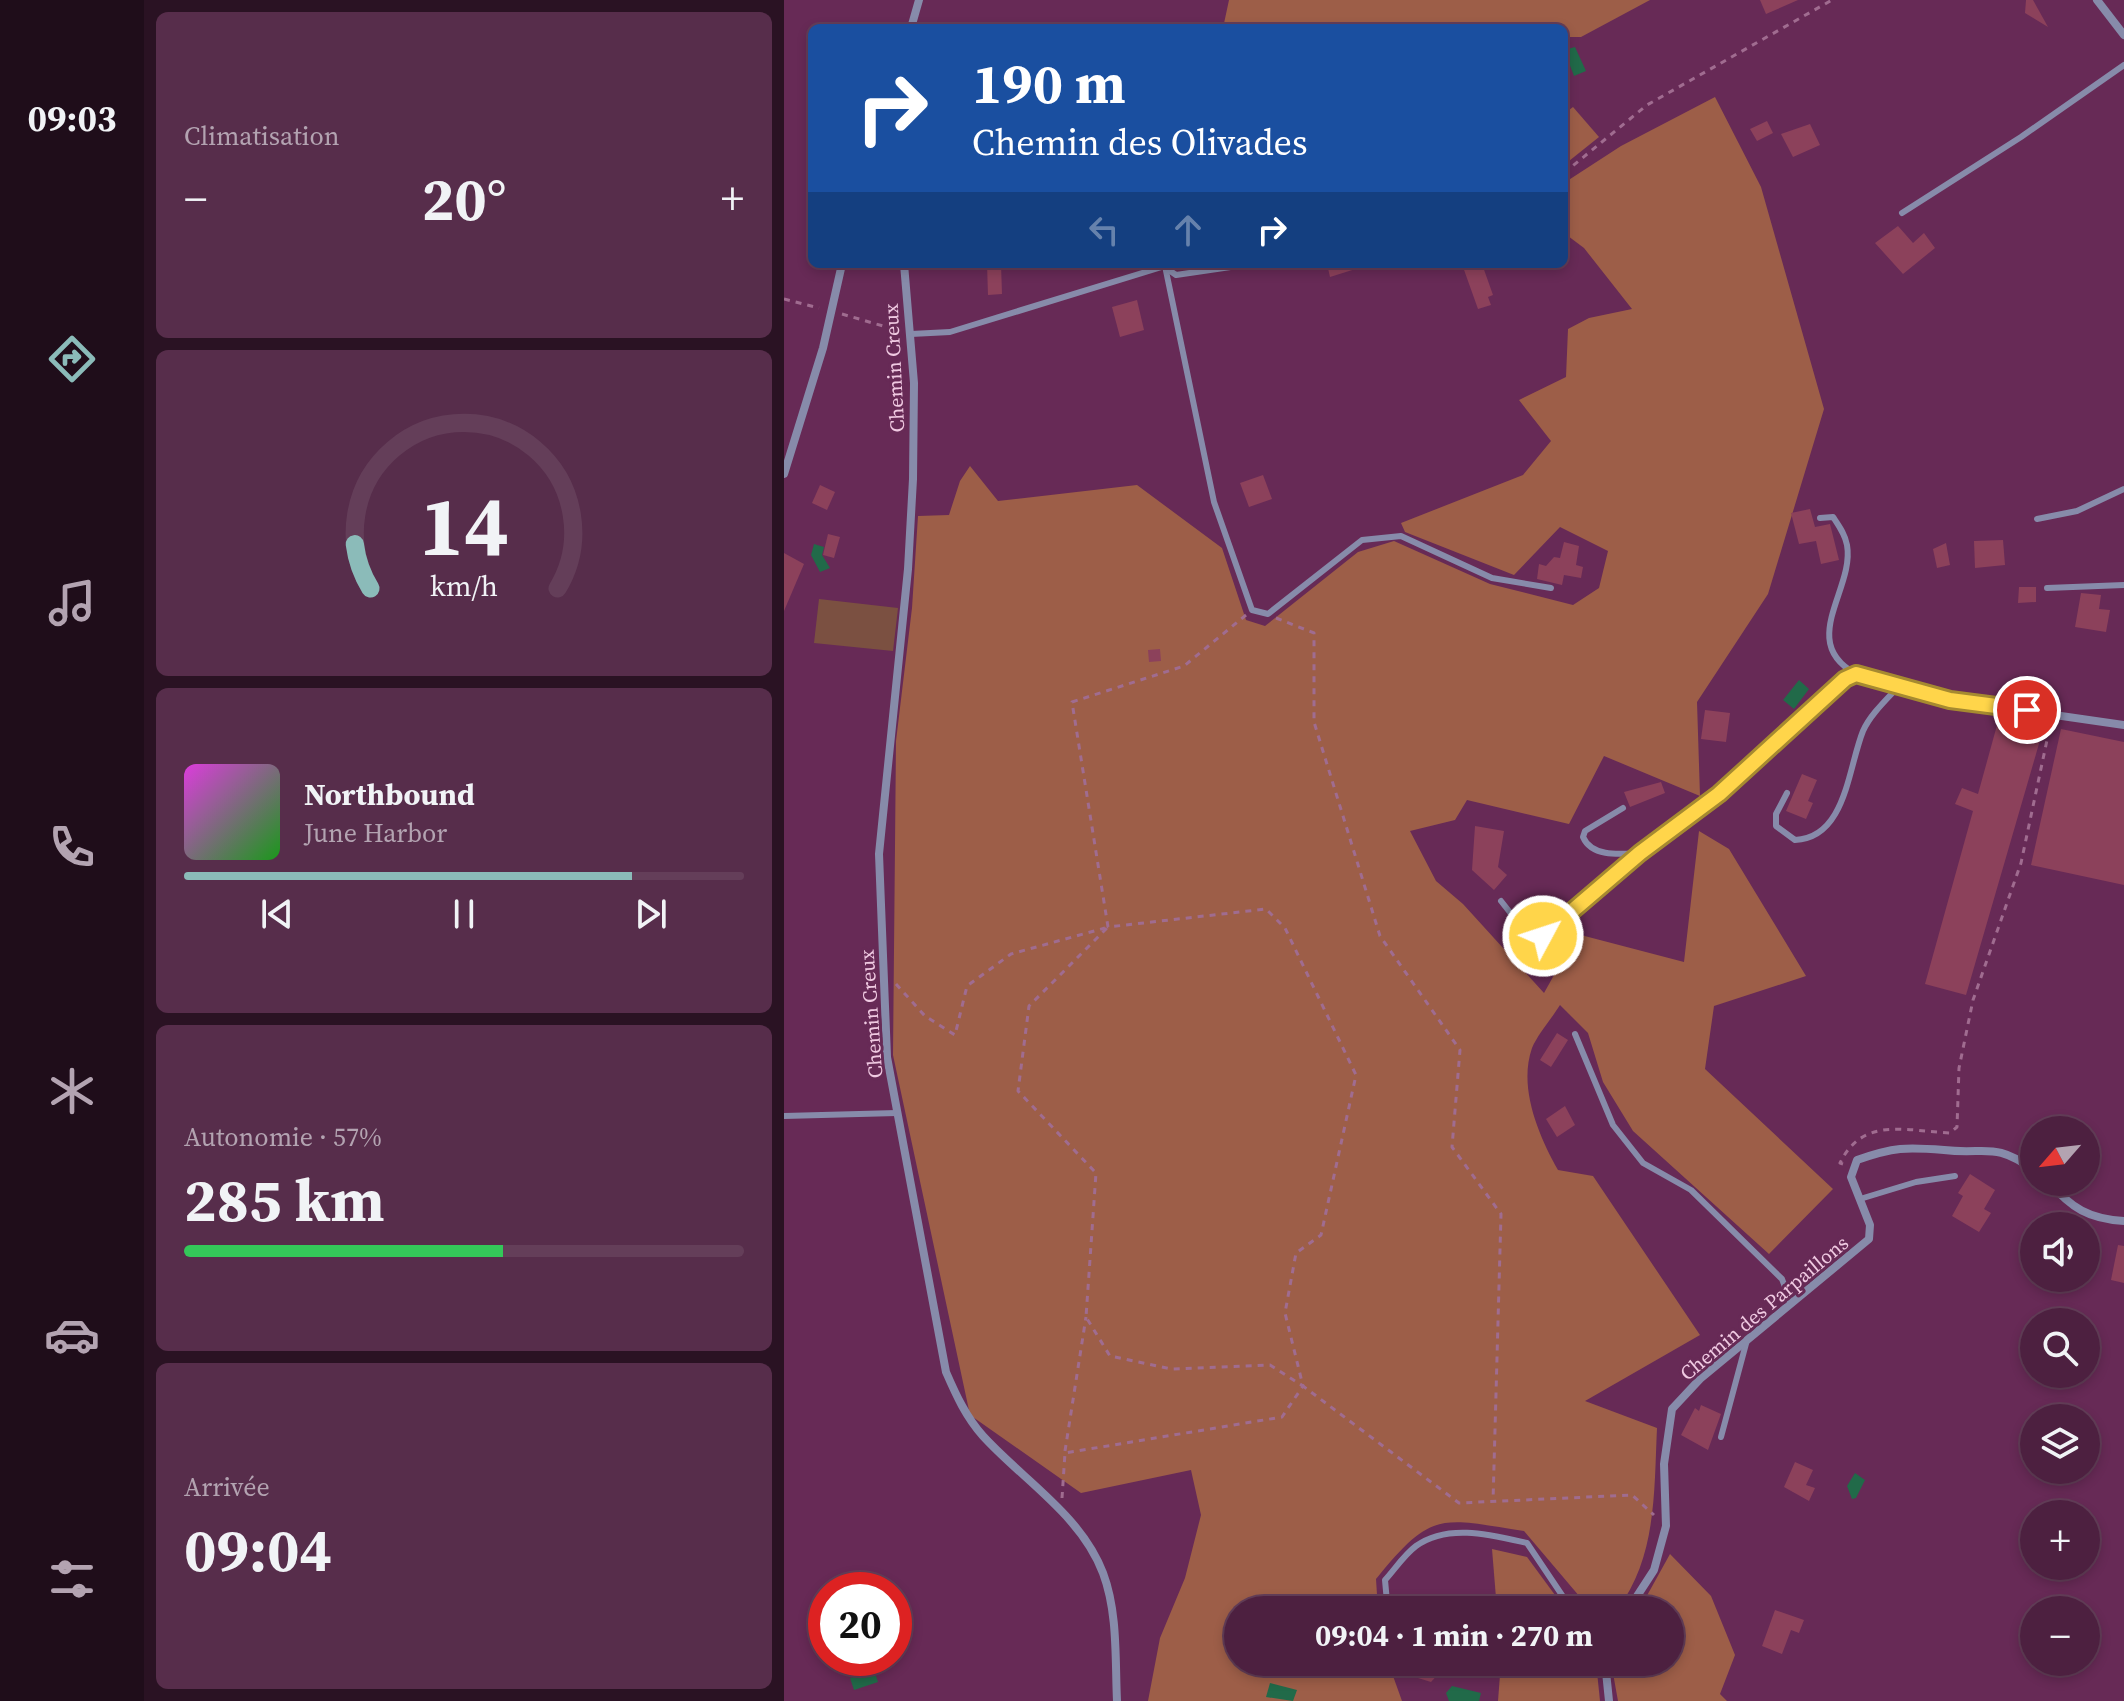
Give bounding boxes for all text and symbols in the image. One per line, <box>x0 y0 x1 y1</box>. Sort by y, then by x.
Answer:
text: 190 m <box>972 45 1126 122</box>
icon: right <box>840 56 944 160</box>
text: 09:03 <box>28 94 116 143</box>
text: Climatisation <box>184 118 340 154</box>
text: Chemin des Olivades <box>972 118 1308 167</box>
text: 20° <box>422 158 506 240</box>
text: − <box>184 168 207 229</box>
text: + <box>721 168 744 229</box>
icon: left <box>1082 208 1126 252</box>
icon: ahead <box>1166 208 1210 252</box>
icon: right <box>1250 208 1294 252</box>
street label: Chemin Creux <box>877 302 911 433</box>
icon: directions <box>44 331 100 387</box>
text: 14 <box>419 468 509 582</box>
text: km/h <box>430 566 498 606</box>
icon: music <box>44 575 100 631</box>
pin <box>1993 676 2061 744</box>
icon: arrive <box>2005 688 2049 732</box>
text: Northbound <box>304 774 475 815</box>
text: June Harbor <box>304 815 447 851</box>
icon: phone <box>44 819 100 875</box>
icon: previous <box>255 892 299 936</box>
icon: pause <box>442 892 486 936</box>
icon: next <box>629 892 673 936</box>
position arrow <box>1501 894 1585 978</box>
street label: Chemin Creux <box>853 948 889 1079</box>
icon: climate <box>44 1063 100 1119</box>
north arrow <box>2020 1116 2100 1196</box>
map controls <box>2020 1116 2100 1676</box>
text: Autonomie · 57% <box>184 1119 382 1155</box>
text: 285 km <box>184 1159 385 1241</box>
button: sound <box>2020 1212 2100 1292</box>
street label: Chemin des Parpaillons <box>1674 1229 1854 1387</box>
icon: car <box>44 1307 100 1363</box>
button: search <box>2020 1308 2100 1388</box>
button: layers <box>2020 1404 2100 1484</box>
text: Arrivée <box>184 1469 270 1505</box>
button: + <box>2020 1500 2100 1580</box>
text: 09:04 <box>184 1509 332 1591</box>
icon: filters <box>44 1551 100 1607</box>
speed limit sign: 20 <box>808 1572 912 1676</box>
button: − <box>2020 1596 2100 1676</box>
text: 09:04 · 1 min · 270 m <box>1315 1615 1593 1656</box>

